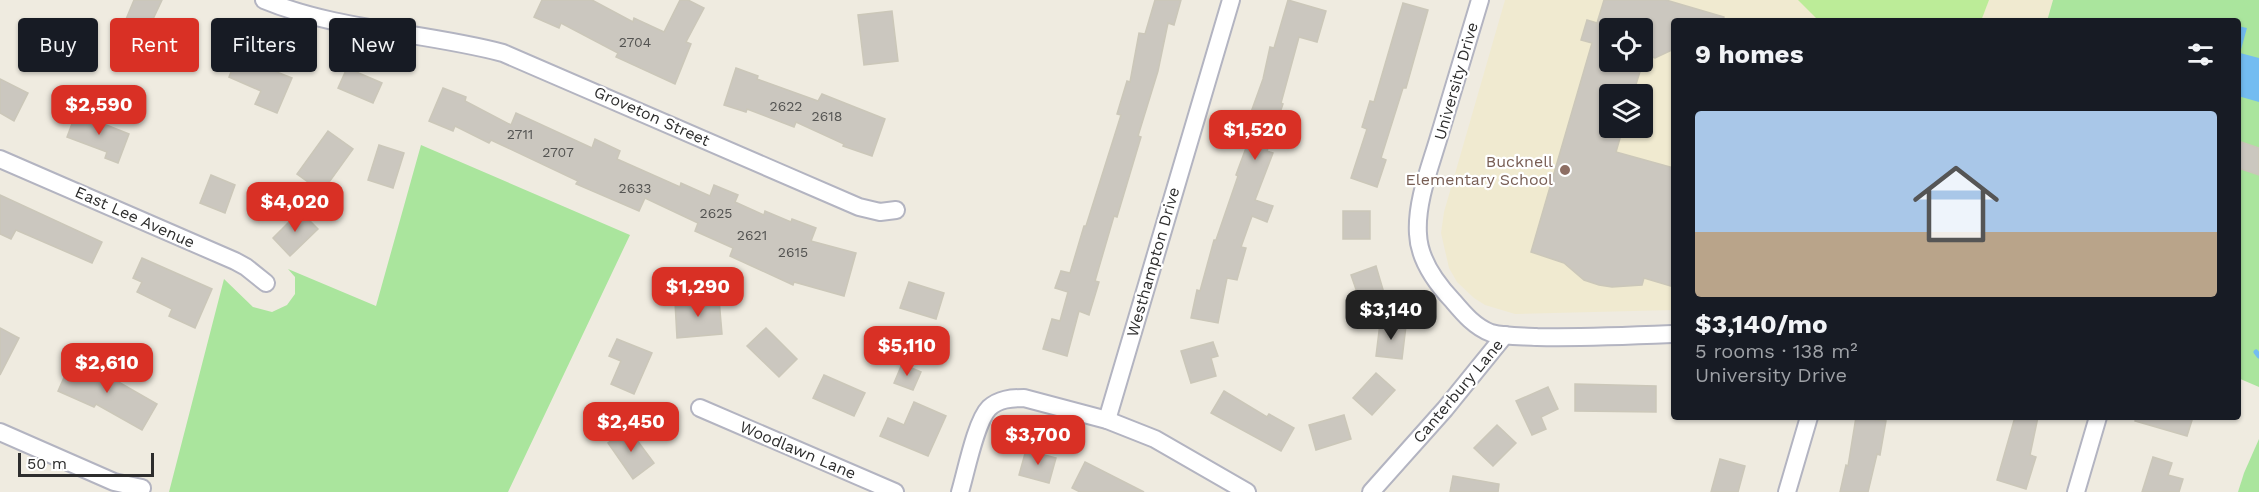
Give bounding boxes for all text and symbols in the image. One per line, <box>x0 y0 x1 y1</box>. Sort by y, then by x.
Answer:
chip: Buy <box>18 18 98 72</box>
chip: Rent <box>110 18 199 72</box>
chip: Filters <box>211 18 317 72</box>
chip: New <box>329 18 416 72</box>
map controls <box>1599 18 1653 138</box>
button: locate <box>1599 18 1653 72</box>
street label: University Drive <box>1430 20 1482 142</box>
house number: 2704 <box>619 34 651 50</box>
icon: filters <box>2184 38 2217 71</box>
text: 9 homes <box>1695 39 1804 69</box>
street label: Groveton Street <box>591 82 713 150</box>
button: layers <box>1599 84 1653 138</box>
pin: $2,590 <box>50 85 148 136</box>
text: $2,590 <box>65 92 133 116</box>
house number: 2622 <box>770 98 803 114</box>
house number: 2618 <box>812 108 842 124</box>
pin: $1,520 <box>1206 110 1304 161</box>
text: $1,520 <box>1223 117 1287 141</box>
house number: 2711 <box>507 126 533 142</box>
house number: 2707 <box>542 144 574 160</box>
icon: home <box>1902 150 2010 258</box>
place label: Bucknell Elementary School <box>1406 152 1553 189</box>
marker: Bucknell Elementary School <box>1558 163 1572 177</box>
house number: 2633 <box>619 180 652 196</box>
street label: East Lee Avenue <box>72 182 198 252</box>
pin: $4,020 <box>246 182 344 233</box>
street label: Westhampton Drive <box>1123 185 1183 339</box>
text: $4,020 <box>261 189 329 213</box>
house number: 2625 <box>700 205 732 221</box>
house number: 2621 <box>737 227 767 243</box>
house number: 2615 <box>778 244 808 260</box>
pin: $1,290 <box>649 267 747 318</box>
text: $1,290 <box>666 274 730 298</box>
pin: $3,140 <box>1342 290 1440 341</box>
text: $3,140 <box>1360 297 1422 321</box>
text: $3,140/mo <box>1695 309 1827 339</box>
pin: $5,110 <box>858 326 956 377</box>
text: $5,110 <box>878 333 936 357</box>
street label: Canterbury Lane <box>1409 335 1507 447</box>
text: 5 rooms · 138 m² <box>1695 339 1858 363</box>
pin: $2,610 <box>58 343 156 394</box>
text: $2,610 <box>75 350 139 374</box>
text: University Drive <box>1695 363 1847 387</box>
pin: $2,450 <box>582 402 680 453</box>
text: $2,450 <box>597 409 665 433</box>
pin: $3,700 <box>989 415 1087 466</box>
street label: Woodlawn Lane <box>737 417 859 483</box>
text: $3,700 <box>1005 422 1071 446</box>
scale bar <box>18 450 154 478</box>
text: 50 m <box>27 454 67 473</box>

